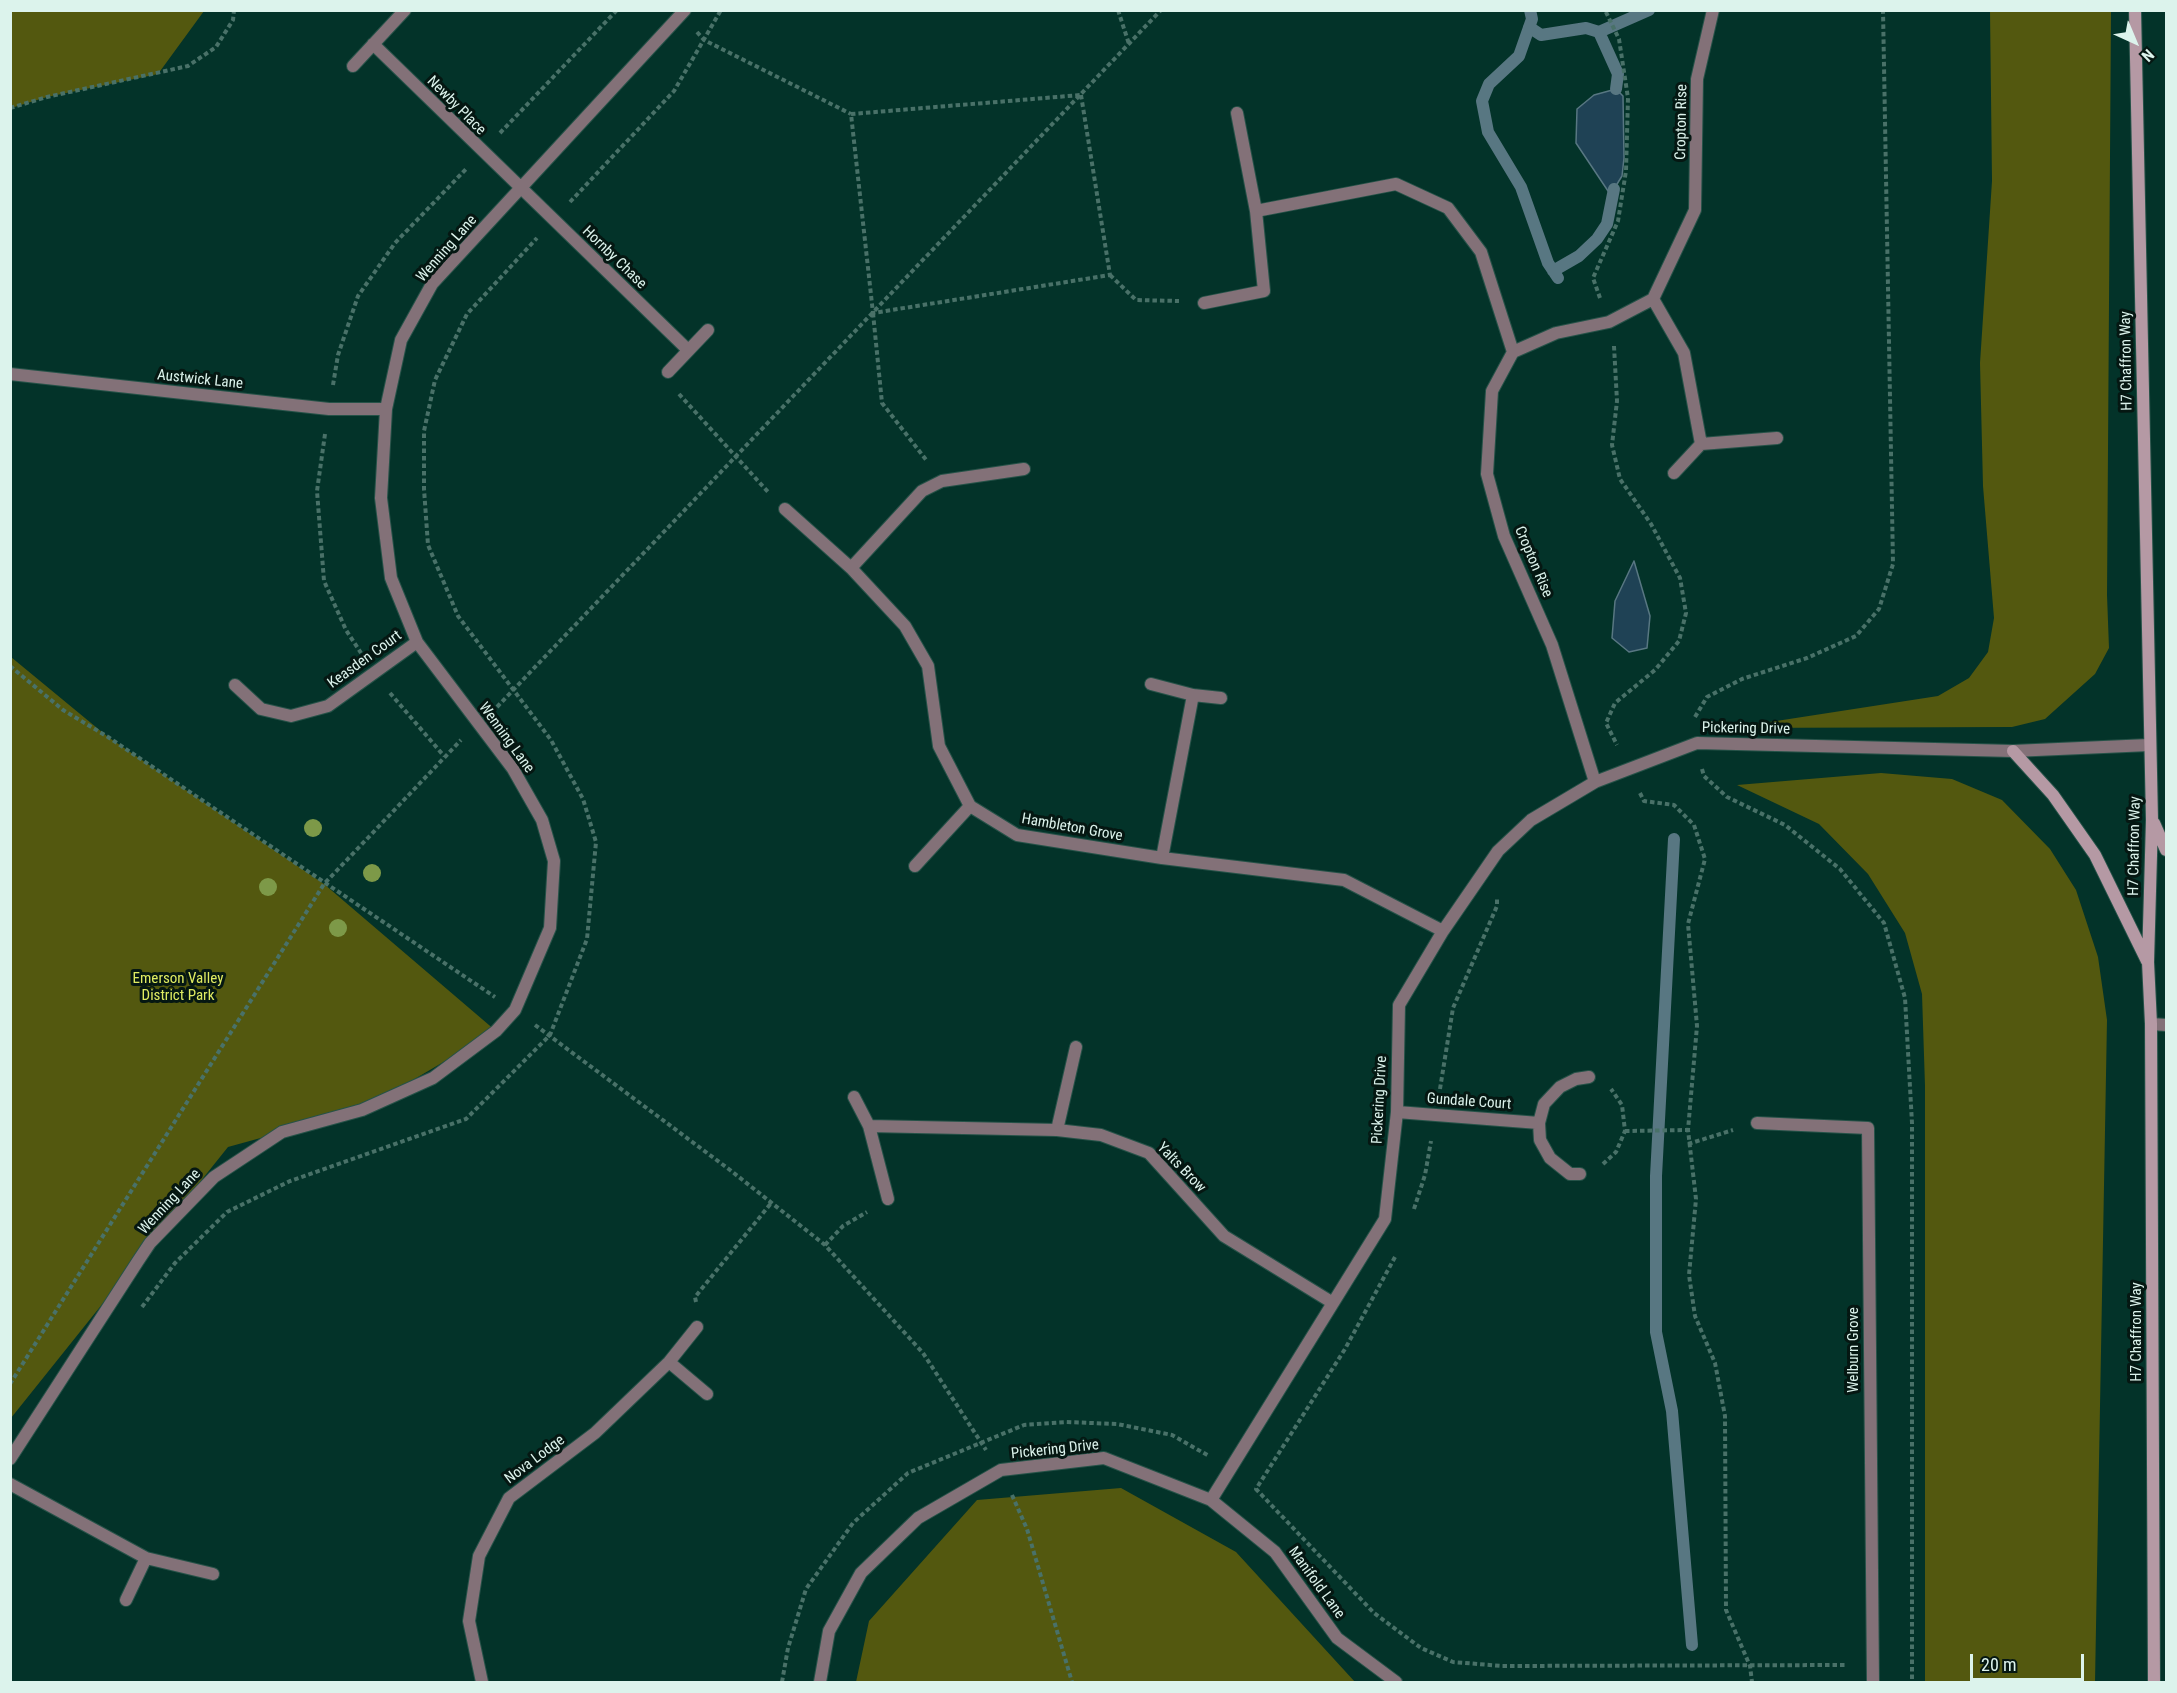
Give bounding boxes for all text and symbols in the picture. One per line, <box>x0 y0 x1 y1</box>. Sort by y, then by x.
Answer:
north arrow <box>2105 12 2165 72</box>
text: N <box>2138 45 2158 66</box>
street label: Newby Place <box>423 73 489 139</box>
street label: Cropton Rise <box>1672 84 1692 160</box>
street label: Wenning Lane <box>413 212 481 286</box>
street label: Hornby Chase <box>578 223 650 293</box>
street label: H7 Chaffron Way <box>2117 311 2137 411</box>
street label: Austwick Lane <box>156 367 244 393</box>
street label: Cropton Rise <box>1510 524 1556 600</box>
street label: Keasden Court <box>325 627 405 693</box>
street label: Wenning Lane <box>474 699 538 777</box>
street label: Pickering Drive <box>1702 719 1790 739</box>
street label: H7 Chaffron Way <box>2125 796 2145 896</box>
street label: Hambleton Grove <box>1020 810 1124 846</box>
park label: Emerson Valley District Park <box>133 970 223 1005</box>
street label: Pickering Drive <box>1369 1055 1391 1145</box>
street label: Gundale Court <box>1426 1090 1512 1114</box>
street label: Yalts Brow <box>1153 1139 1209 1197</box>
street label: Wenning Lane <box>135 1166 205 1238</box>
street label: H7 Chaffron Way <box>2128 1282 2146 1382</box>
street label: Welburn Grove <box>1845 1307 1863 1393</box>
street label: Nova Lodge <box>502 1432 568 1488</box>
street label: Pickering Drive <box>1010 1436 1100 1464</box>
street label: Manifold Lane <box>1284 1544 1348 1622</box>
scale bar <box>1973 1642 2087 1680</box>
text: 20 m <box>1981 1654 2016 1675</box>

